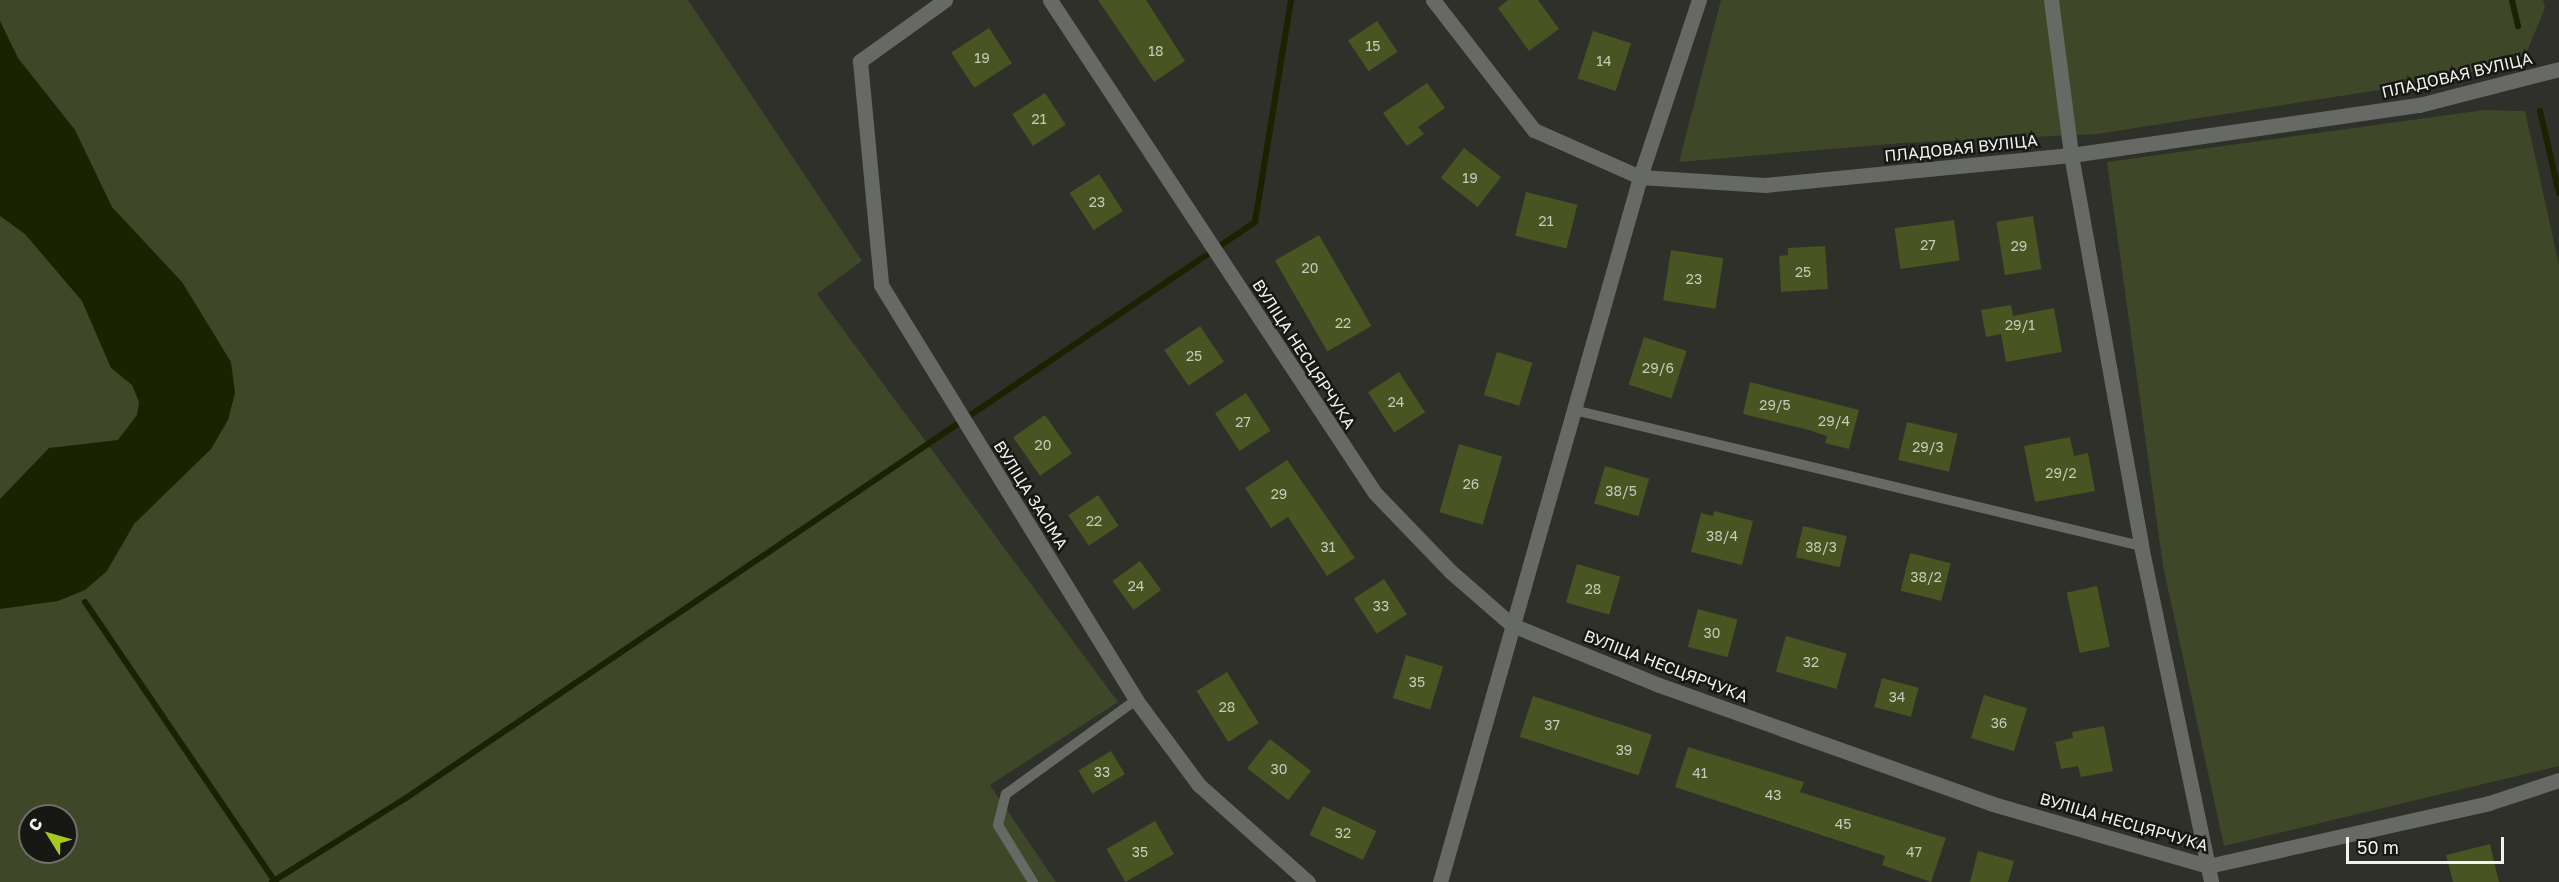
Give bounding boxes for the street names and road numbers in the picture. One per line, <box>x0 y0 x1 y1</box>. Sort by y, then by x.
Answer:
street label: ПЛАДОВАЯ ВУЛІЦА <box>2380 48 2534 102</box>
street label: ПЛАДОВАЯ ВУЛІЦА <box>1884 130 2038 166</box>
street label: ВУЛІЦА НЕСЦЯРЧУКА <box>1249 276 1359 432</box>
street label: ВУЛІЦА ЗАСІМА <box>990 437 1072 553</box>
street label: ВУЛІЦА НЕСЦЯРЧУКА <box>1581 626 1751 706</box>
street label: ВУЛІЦА НЕСЦЯРЧУКА <box>2038 789 2210 855</box>

